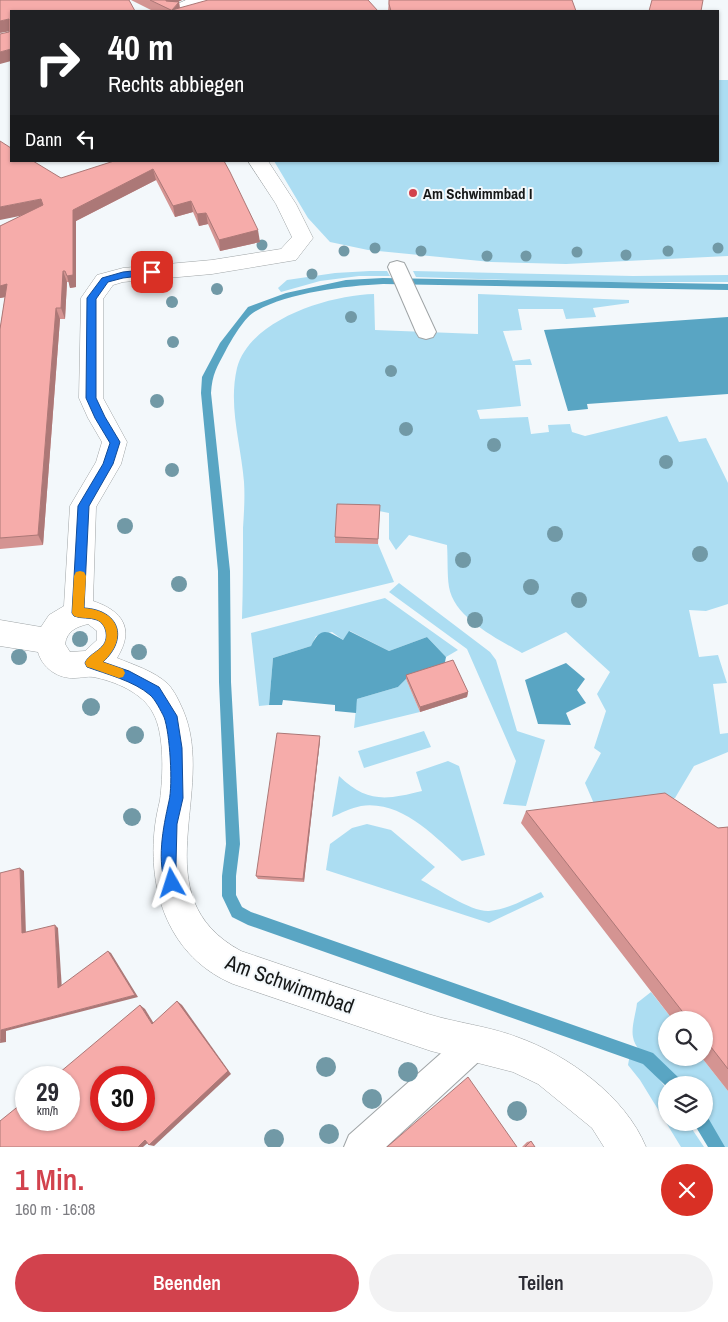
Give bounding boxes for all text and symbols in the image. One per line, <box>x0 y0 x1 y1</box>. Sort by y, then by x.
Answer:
text: 40 m <box>108 24 173 71</box>
icon: right <box>25 30 90 95</box>
text: Rechts abbiegen <box>108 69 244 99</box>
icon: left <box>72 125 100 153</box>
text: Dann <box>25 126 62 152</box>
place label: Am Schwimmbad I <box>423 183 532 204</box>
marker: Am Schwimmbad I <box>407 187 419 199</box>
pin <box>131 251 173 293</box>
icon: arrive <box>138 258 166 286</box>
position arrow <box>145 856 197 908</box>
street label: Am Schwimmbad <box>221 947 358 1021</box>
map controls <box>658 1011 713 1131</box>
button: search <box>658 1011 713 1066</box>
speed limit sign: 30 <box>90 1066 155 1131</box>
text: 29 <box>36 1075 59 1109</box>
button: layers <box>658 1076 713 1131</box>
text: km/h <box>37 1103 58 1119</box>
text: 1 Min. <box>15 1159 84 1199</box>
button: close <box>661 1164 713 1216</box>
text: 160 m · 16:08 <box>15 1198 95 1220</box>
button: Beenden <box>15 1254 359 1312</box>
button: Teilen <box>369 1254 713 1312</box>

